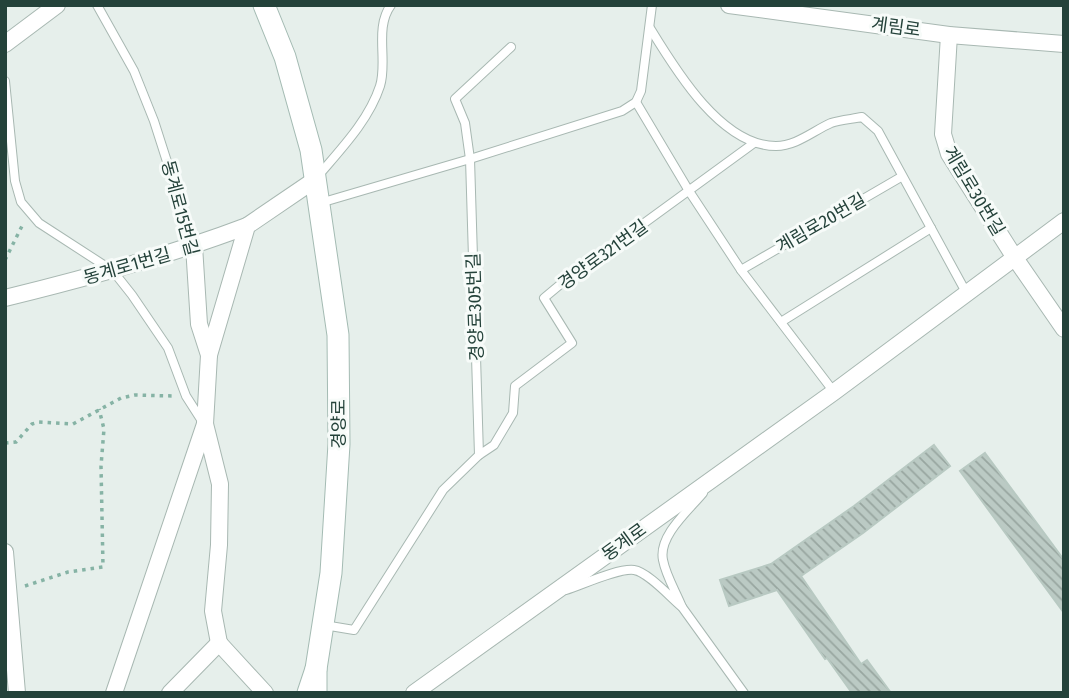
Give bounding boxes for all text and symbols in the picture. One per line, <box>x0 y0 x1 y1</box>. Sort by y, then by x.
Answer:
street label: 계림로 <box>870 13 922 41</box>
street label: 계림로30번길 <box>939 142 1009 240</box>
street label: 동계로15번길 <box>157 158 203 258</box>
street label: 계림로20번길 <box>772 188 870 258</box>
street label: 경양로321번길 <box>554 215 652 295</box>
street label: 동계로1번길 <box>81 243 173 289</box>
street label: 경양로305번길 <box>462 252 488 362</box>
street label: 경양로 <box>328 399 350 449</box>
street label: 동계로 <box>597 518 651 566</box>

